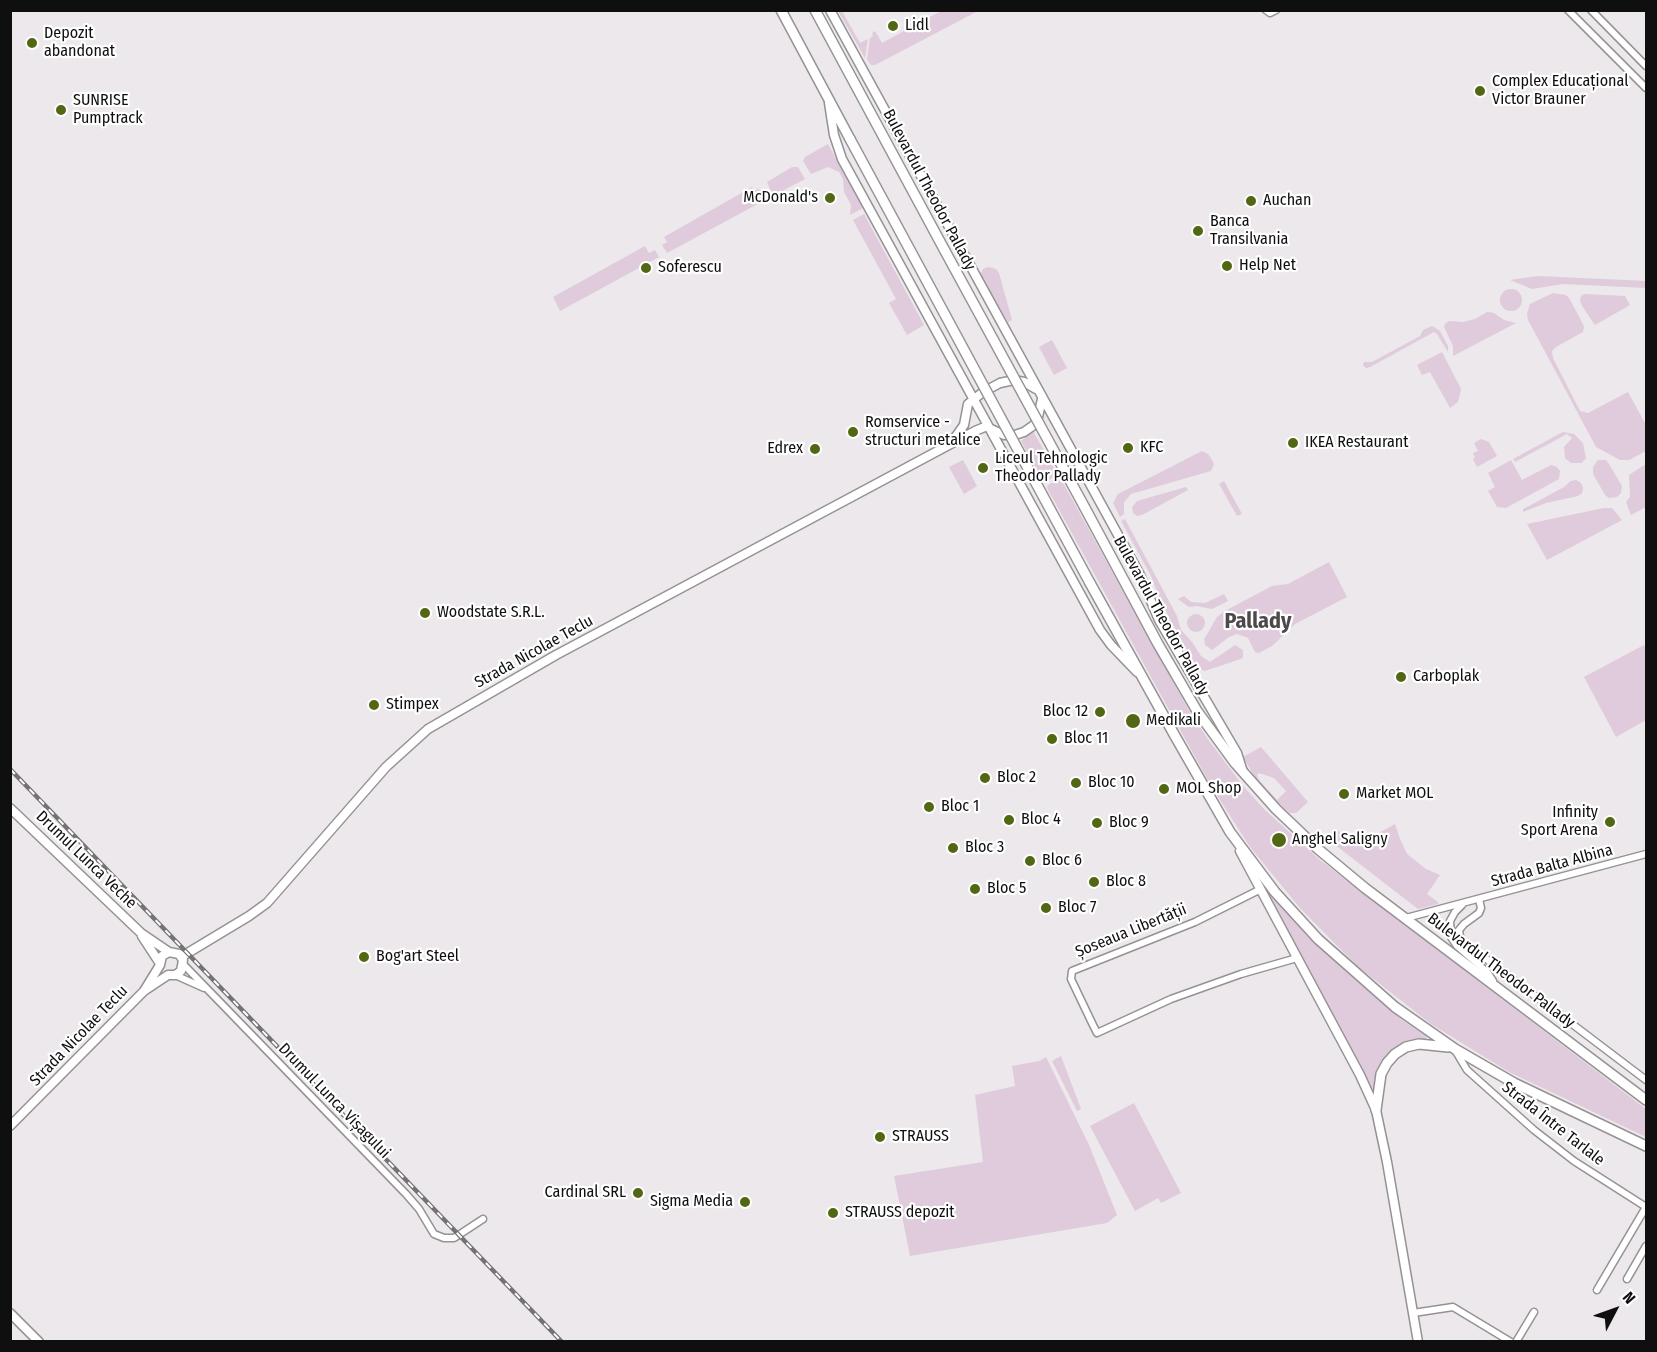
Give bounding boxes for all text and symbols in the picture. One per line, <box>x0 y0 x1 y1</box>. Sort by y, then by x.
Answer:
place label: Lidl <box>905 16 929 36</box>
marker: Lidl <box>886 19 900 33</box>
place label: Depozit abandonat <box>44 24 115 62</box>
marker: Depozit abandonat <box>25 36 39 50</box>
place label: Complex Educațional Victor Brauner <box>1492 72 1628 110</box>
marker: Complex Educațional Victor Brauner <box>1473 84 1487 98</box>
place label: SUNRISE Pumptrack <box>73 91 143 129</box>
marker: SUNRISE Pumptrack <box>54 103 68 117</box>
street label: Bulevardul Theodor Pallady <box>878 106 980 274</box>
place label: McDonald's <box>743 188 818 208</box>
marker: McDonald's <box>823 191 837 205</box>
place label: Auchan <box>1263 191 1311 211</box>
marker: Auchan <box>1244 194 1258 208</box>
place label: Banca Transilvania <box>1210 212 1288 250</box>
marker: Banca Transilvania <box>1191 224 1205 238</box>
place label: Help Net <box>1239 256 1296 276</box>
place label: Soferescu <box>658 258 722 278</box>
marker: Help Net <box>1220 259 1234 273</box>
marker: Soferescu <box>639 261 653 275</box>
place label: Romservice - structuri metalice <box>865 413 981 451</box>
marker: Romservice - structuri metalice <box>846 425 860 439</box>
place label: IKEA Restaurant <box>1305 433 1408 453</box>
marker: IKEA Restaurant <box>1286 436 1300 450</box>
place label: KFC <box>1140 438 1163 458</box>
place label: Edrex <box>767 439 803 459</box>
marker: KFC <box>1121 441 1135 455</box>
marker: Edrex <box>808 442 822 456</box>
place label: Liceul Tehnologic Theodor Pallady <box>995 449 1108 487</box>
marker: Liceul Tehnologic Theodor Pallady <box>976 461 990 475</box>
street label: Bulevardul Theodor Pallady <box>1109 533 1213 699</box>
place label: Woodstate S.R.L. <box>437 603 545 623</box>
marker: Woodstate S.R.L. <box>418 606 432 620</box>
district label: Pallady <box>1225 609 1291 635</box>
street label: Strada Nicolae Teclu <box>471 611 597 693</box>
place label: Carboplak <box>1413 667 1479 687</box>
marker: Carboplak <box>1394 670 1408 684</box>
place label: Stimpex <box>386 695 439 715</box>
marker: Stimpex <box>367 698 381 712</box>
place label: Bloc 12 <box>1043 702 1088 722</box>
marker: Bloc 12 <box>1093 705 1107 719</box>
place label: Medikali <box>1146 711 1201 731</box>
marker: Medikali <box>1124 712 1142 730</box>
place label: Bloc 11 <box>1064 729 1108 749</box>
marker: Bloc 11 <box>1045 732 1059 746</box>
place label: Bloc 2 <box>997 768 1036 788</box>
marker: Bloc 2 <box>978 771 992 785</box>
place label: Bloc 10 <box>1088 773 1134 793</box>
marker: Bloc 10 <box>1069 776 1083 790</box>
place label: MOL Shop <box>1176 779 1241 799</box>
marker: MOL Shop <box>1157 782 1171 796</box>
place label: Market MOL <box>1356 784 1433 804</box>
marker: Market MOL <box>1337 787 1351 801</box>
place label: Bloc 1 <box>941 797 979 817</box>
marker: Bloc 1 <box>922 800 936 814</box>
place label: Infinity Sport Arena <box>1521 803 1598 841</box>
street label: Drumul Lunca Veche <box>32 807 140 913</box>
place label: Bloc 4 <box>1021 810 1061 830</box>
marker: Bloc 4 <box>1002 813 1016 827</box>
place label: Bloc 9 <box>1109 813 1149 833</box>
marker: Infinity Sport Arena <box>1603 815 1617 829</box>
marker: Bloc 9 <box>1090 816 1104 830</box>
place label: Anghel Saligny <box>1292 830 1388 850</box>
marker: Anghel Saligny <box>1270 831 1288 849</box>
place label: Bloc 3 <box>965 838 1004 858</box>
marker: Bloc 3 <box>946 841 960 855</box>
street label: Strada Balta Albina <box>1489 841 1615 891</box>
place label: Bloc 6 <box>1042 851 1082 871</box>
marker: Bloc 6 <box>1023 854 1037 868</box>
place label: Bloc 8 <box>1106 872 1146 892</box>
marker: Bloc 8 <box>1087 875 1101 889</box>
place label: Bloc 5 <box>987 879 1026 899</box>
marker: Bloc 5 <box>968 882 982 896</box>
place label: Bloc 7 <box>1058 898 1096 918</box>
street label: Șoseaua Libertății <box>1073 900 1189 962</box>
marker: Bloc 7 <box>1039 901 1053 915</box>
street label: Bulevardul Theodor Pallady <box>1424 909 1578 1033</box>
place label: Bog'art Steel <box>376 947 459 967</box>
marker: Bog'art Steel <box>357 950 371 964</box>
street label: Strada Nicolae Teclu <box>26 982 132 1090</box>
street label: Drumul Lunca Vișagului <box>274 1039 394 1163</box>
street label: Strada Între Tarlale <box>1498 1078 1608 1170</box>
place label: STRAUSS <box>892 1127 949 1147</box>
marker: STRAUSS <box>873 1130 887 1144</box>
place label: Cardinal SRL <box>545 1183 626 1203</box>
marker: Cardinal SRL <box>631 1186 645 1200</box>
place label: Sigma Media <box>650 1192 733 1212</box>
marker: Sigma Media <box>738 1195 752 1209</box>
place label: STRAUSS depozit <box>845 1203 955 1223</box>
marker: STRAUSS depozit <box>826 1206 840 1220</box>
north arrow <box>1585 1280 1645 1340</box>
text: N <box>1619 1288 1639 1308</box>

